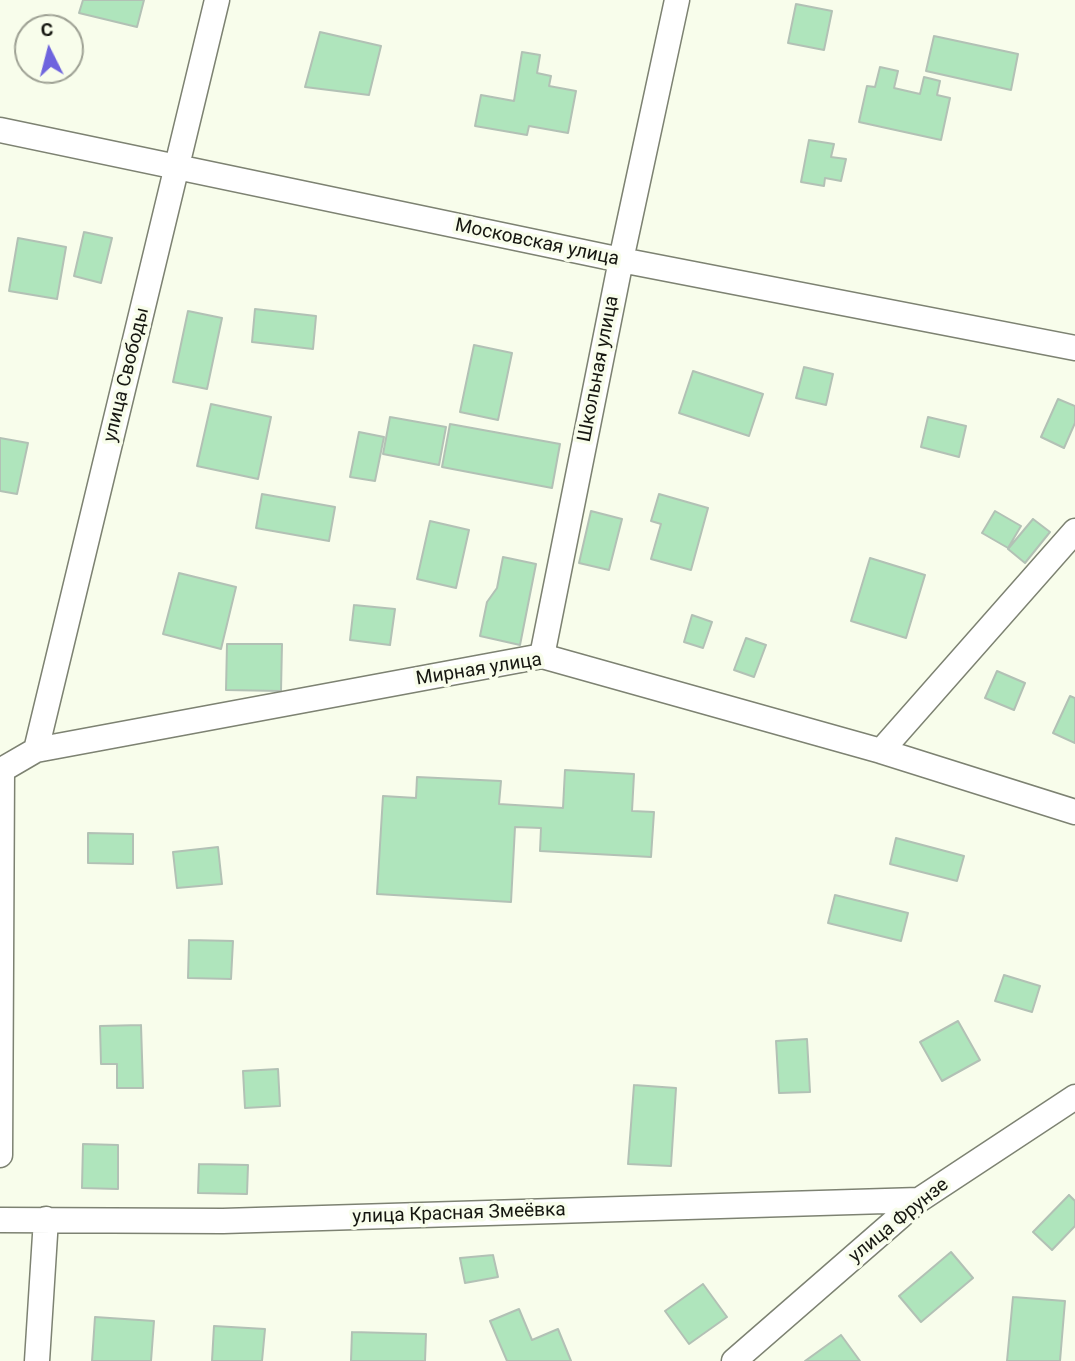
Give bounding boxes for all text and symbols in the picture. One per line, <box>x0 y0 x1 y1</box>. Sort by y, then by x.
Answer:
north arrow <box>14 14 84 84</box>
text: С <box>40 18 54 42</box>
street label: Московская улица <box>453 214 621 272</box>
street label: Школьная улица <box>574 294 624 444</box>
street label: улица Свободы <box>99 305 155 445</box>
street label: Мирная улица <box>415 649 543 691</box>
street label: улица Фрунзе <box>845 1174 953 1268</box>
street label: улица Красная Змеёвка <box>352 1199 566 1229</box>

